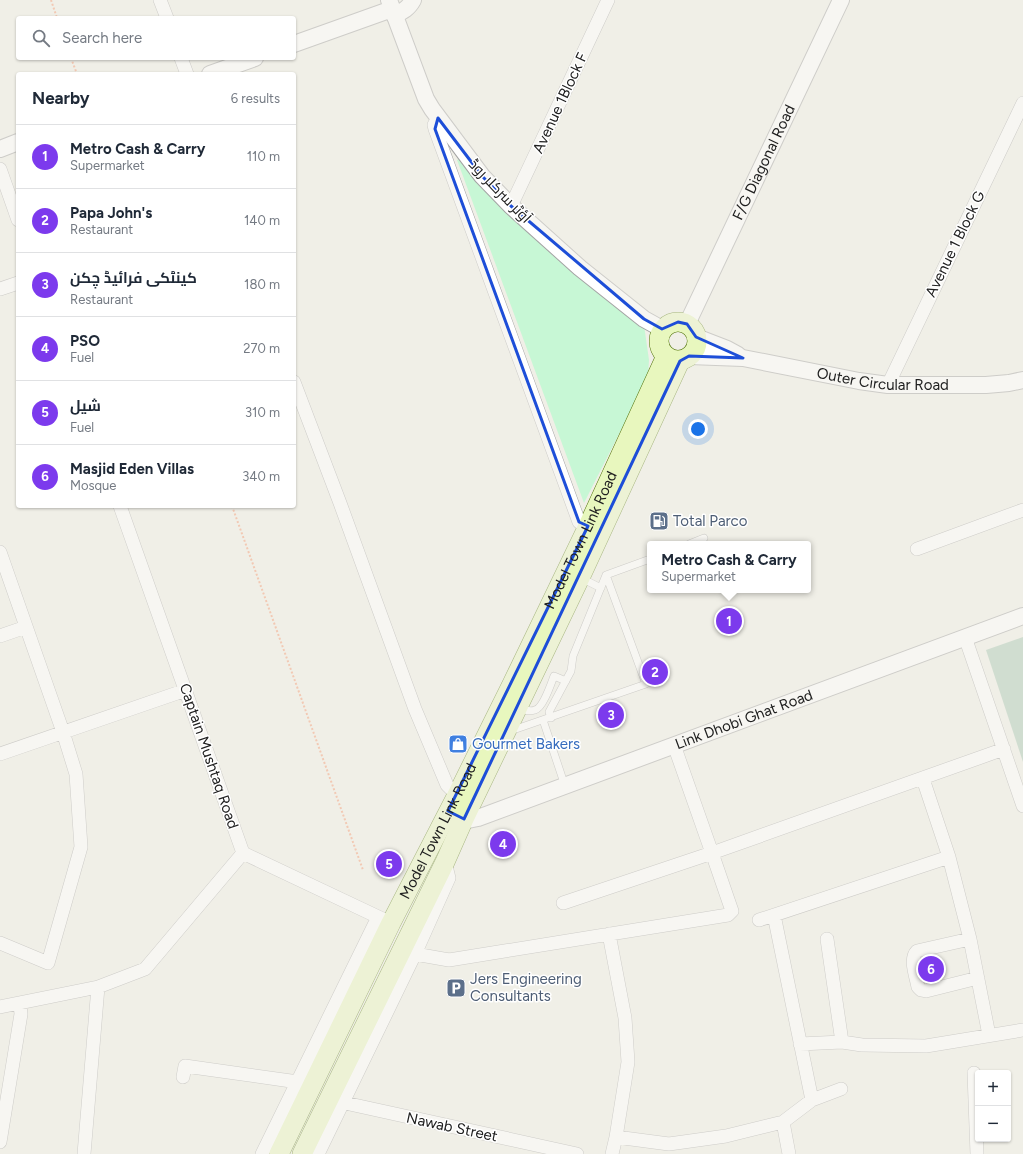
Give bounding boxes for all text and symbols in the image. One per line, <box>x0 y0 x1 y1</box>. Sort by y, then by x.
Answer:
search box <box>16 16 296 60</box>
icon: search <box>30 27 52 49</box>
text: Search here <box>62 29 142 47</box>
street label: Avenue 1Block F <box>529 50 591 156</box>
text: Nearby <box>32 88 90 108</box>
text: 6 results <box>231 91 280 106</box>
street label: F/G Diagonal Road <box>729 102 799 223</box>
text: Metro Cash & Carry <box>70 140 205 158</box>
text: 1 <box>42 149 48 164</box>
text: 110 m <box>247 149 280 164</box>
street label: آؤٹر سرکلر روڈ <box>465 155 535 227</box>
text: Supermarket <box>70 158 145 173</box>
street label: Avenue 1 Block G <box>921 188 989 300</box>
text: Papa John's <box>70 204 152 222</box>
text: 2 <box>41 213 49 228</box>
text: 140 m <box>244 213 280 228</box>
text: Restaurant <box>70 222 133 237</box>
text: کینٹکی فرائیڈ چکن <box>70 269 197 287</box>
text: 3 <box>41 277 49 292</box>
text: 180 m <box>244 277 280 292</box>
text: Restaurant <box>70 292 133 307</box>
text: PSO <box>70 332 100 350</box>
text: 4 <box>41 341 49 356</box>
text: 270 m <box>243 341 280 356</box>
text: Fuel <box>70 350 94 365</box>
street label: Outer Circular Road <box>815 364 949 394</box>
text: شیل <box>70 397 101 415</box>
text: 5 <box>41 405 49 420</box>
text: 310 m <box>245 405 280 420</box>
your location <box>688 419 708 439</box>
text: Fuel <box>70 420 94 435</box>
text: Masjid Eden Villas <box>70 460 194 478</box>
street label: Model Town Link Road <box>540 468 621 612</box>
text: 6 <box>41 469 49 484</box>
text: 340 m <box>242 469 280 484</box>
text: Mosque <box>70 478 116 493</box>
fuel station icon: Total Parco <box>648 510 670 532</box>
place label: Total Parco <box>673 512 748 530</box>
popup <box>647 541 811 593</box>
text: Metro Cash & Carry <box>661 551 797 569</box>
text: Supermarket <box>661 569 736 584</box>
pin: 1 <box>716 606 742 636</box>
pin: 2 <box>642 657 668 687</box>
street label: Captain Mushtaq Road <box>176 681 242 831</box>
street label: Link Dhobi Ghat Road <box>673 686 815 753</box>
pin: 3 <box>598 700 624 730</box>
shop icon: Gourmet Bakers <box>447 733 469 755</box>
place label: Gourmet Bakers <box>472 735 580 753</box>
street label: Model Town Link Road <box>396 760 480 902</box>
pin: 4 <box>490 829 516 859</box>
pin: 5 <box>376 849 402 879</box>
pin: 6 <box>918 954 944 984</box>
place label: Jers Engineering Consultants <box>470 970 582 1005</box>
parking icon: Jers Engineering Consultants <box>445 977 467 999</box>
map controls <box>975 1070 1011 1142</box>
button: + <box>975 1070 1011 1106</box>
button: − <box>975 1106 1011 1142</box>
street label: Nawab Street <box>405 1109 500 1146</box>

